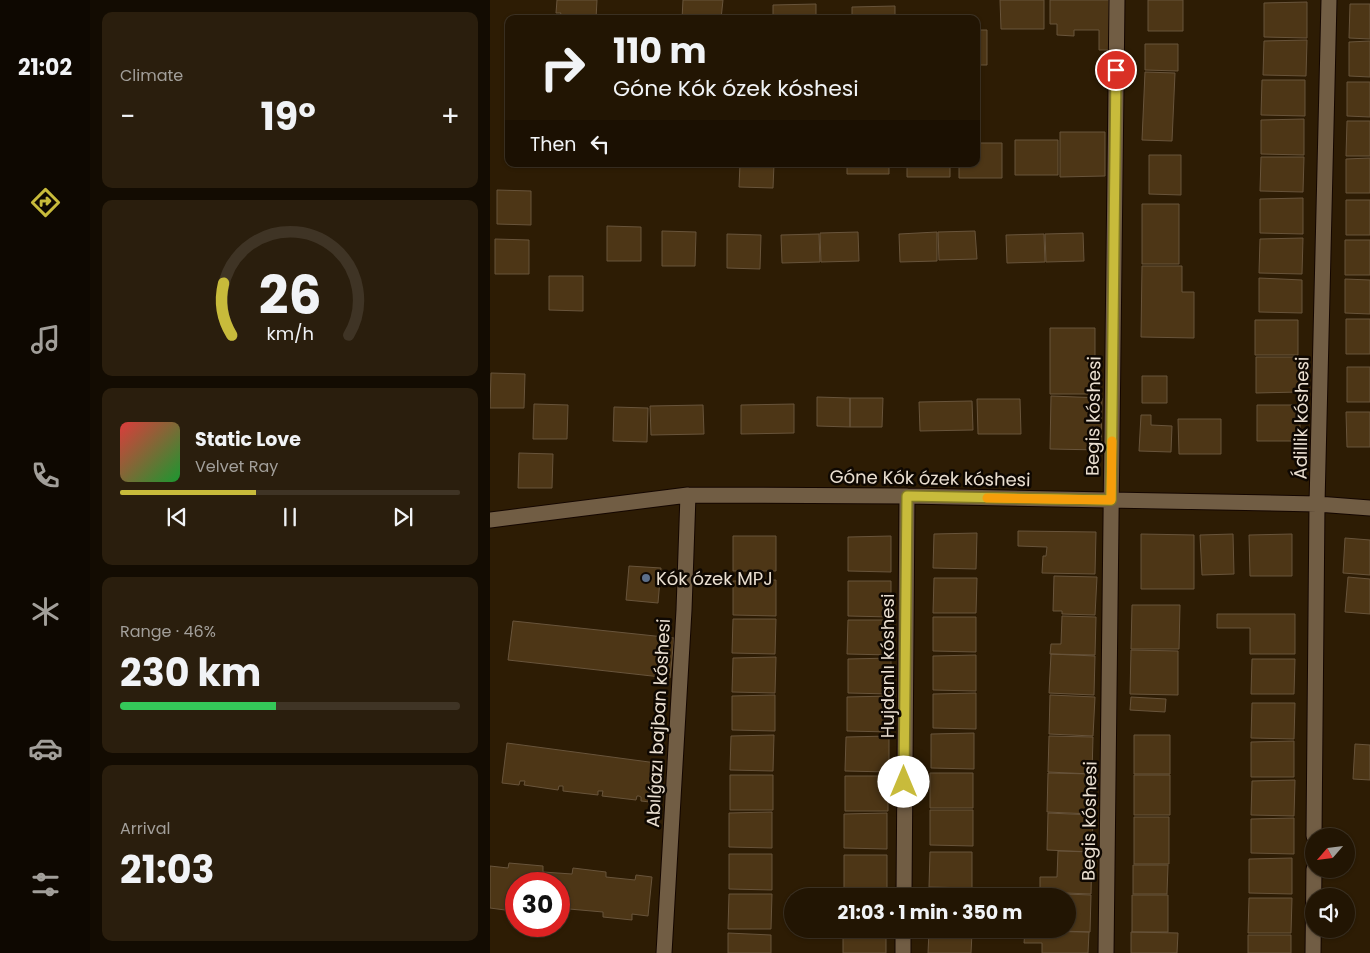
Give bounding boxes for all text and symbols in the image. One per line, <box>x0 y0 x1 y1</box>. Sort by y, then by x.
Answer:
text: 110 m <box>613 26 707 75</box>
icon: right <box>530 35 595 100</box>
pin <box>1095 49 1137 91</box>
text: 21:02 <box>18 52 72 83</box>
icon: arrive <box>1102 56 1130 84</box>
text: Climate <box>120 64 183 87</box>
text: Góne Kók ózek kóshesi <box>613 73 859 104</box>
text: 19° <box>261 90 316 143</box>
text: − <box>120 97 135 136</box>
text: + <box>441 97 460 136</box>
icon: left <box>586 130 614 158</box>
text: Then <box>530 131 576 158</box>
icon: directions <box>28 185 63 220</box>
text: 26 <box>259 259 321 332</box>
text: km/h <box>266 321 314 346</box>
icon: music <box>28 322 63 357</box>
street label: Begis kóshesi <box>1079 356 1107 476</box>
street label: Ádillik kóshesi <box>1287 356 1315 480</box>
text: Static Love <box>195 426 301 453</box>
text: Velvet Ray <box>195 455 278 478</box>
icon: phone <box>28 458 63 493</box>
street label: Góne Kók ózek kóshesi <box>829 464 1031 492</box>
icon: previous <box>163 503 191 531</box>
icon: pause <box>276 503 304 531</box>
icon: next <box>389 503 417 531</box>
place label: Kók ózek MPJ <box>656 566 773 591</box>
marker: Kók ózek MPJ <box>640 572 652 584</box>
icon: climate <box>28 594 63 629</box>
street label: Hujdanlı kóshesi <box>875 594 900 738</box>
street label: Abılǵazı bajban kóshesi <box>640 618 676 828</box>
text: Range · 46% <box>120 620 216 643</box>
text: 230 km <box>120 646 261 699</box>
icon: car <box>28 731 63 766</box>
position arrow <box>877 755 929 807</box>
street label: Begis kóshesi <box>1075 761 1103 881</box>
text: Arrival <box>120 817 170 840</box>
north arrow <box>1305 828 1355 878</box>
map controls <box>1305 828 1355 938</box>
text: 21:03 <box>120 843 215 896</box>
icon: filters <box>28 867 63 902</box>
speed limit sign: 30 <box>505 872 570 937</box>
button: sound <box>1305 888 1355 938</box>
text: 21:03 · 1 min · 350 m <box>838 899 1022 926</box>

